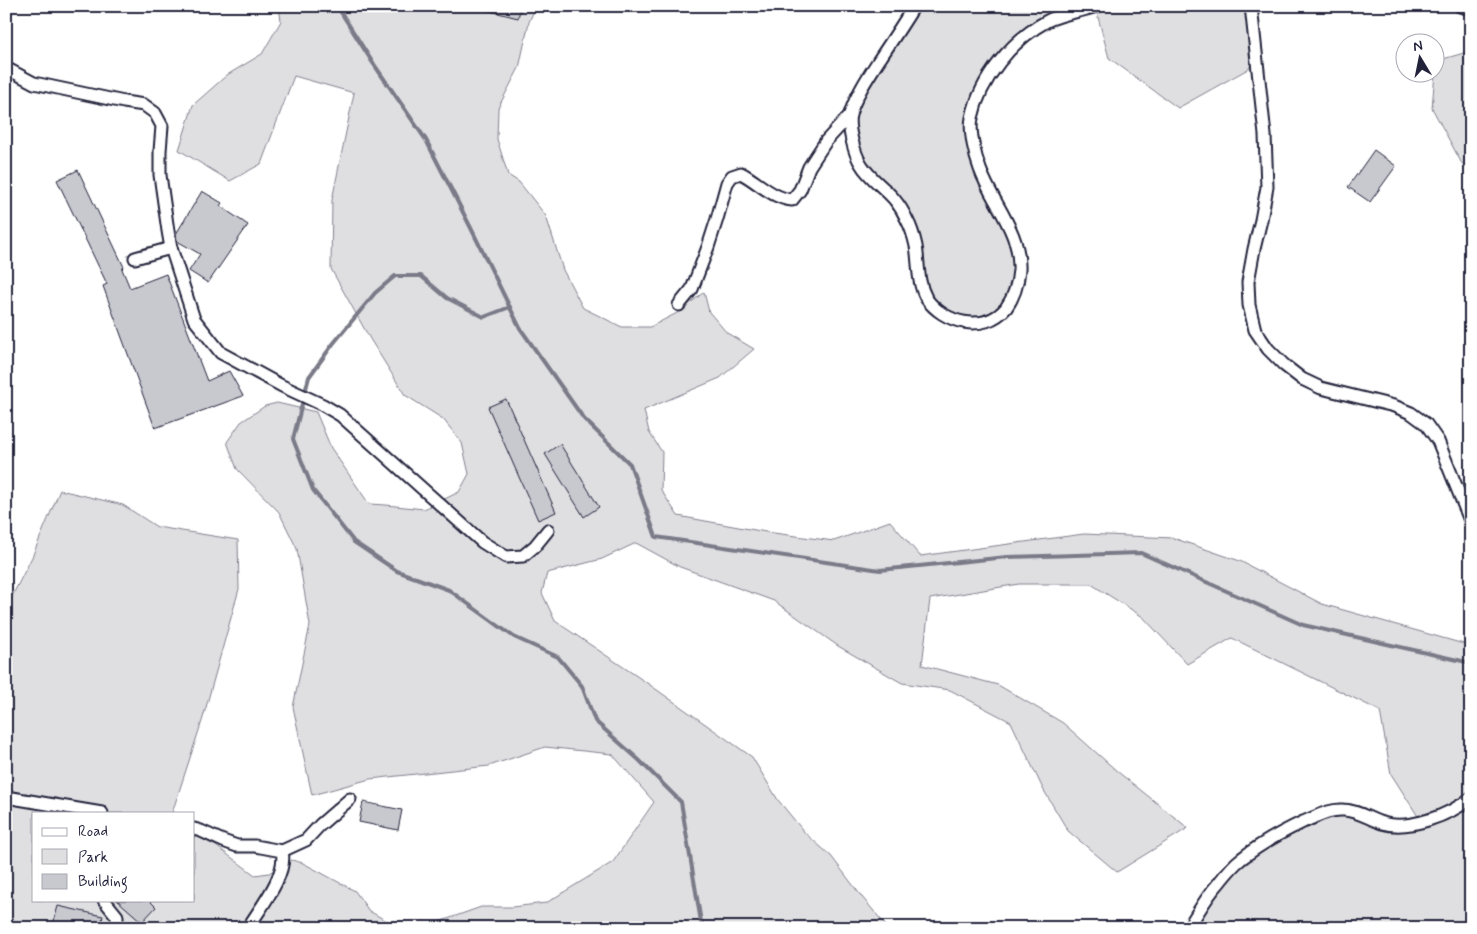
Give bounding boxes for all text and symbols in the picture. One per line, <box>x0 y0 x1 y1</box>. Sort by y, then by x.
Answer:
north arrow <box>1394 32 1444 82</box>
text: N <box>1412 37 1424 56</box>
legend <box>32 812 195 902</box>
text: Road <box>78 822 108 842</box>
text: Park <box>78 848 108 868</box>
text: Building <box>78 872 128 893</box>

